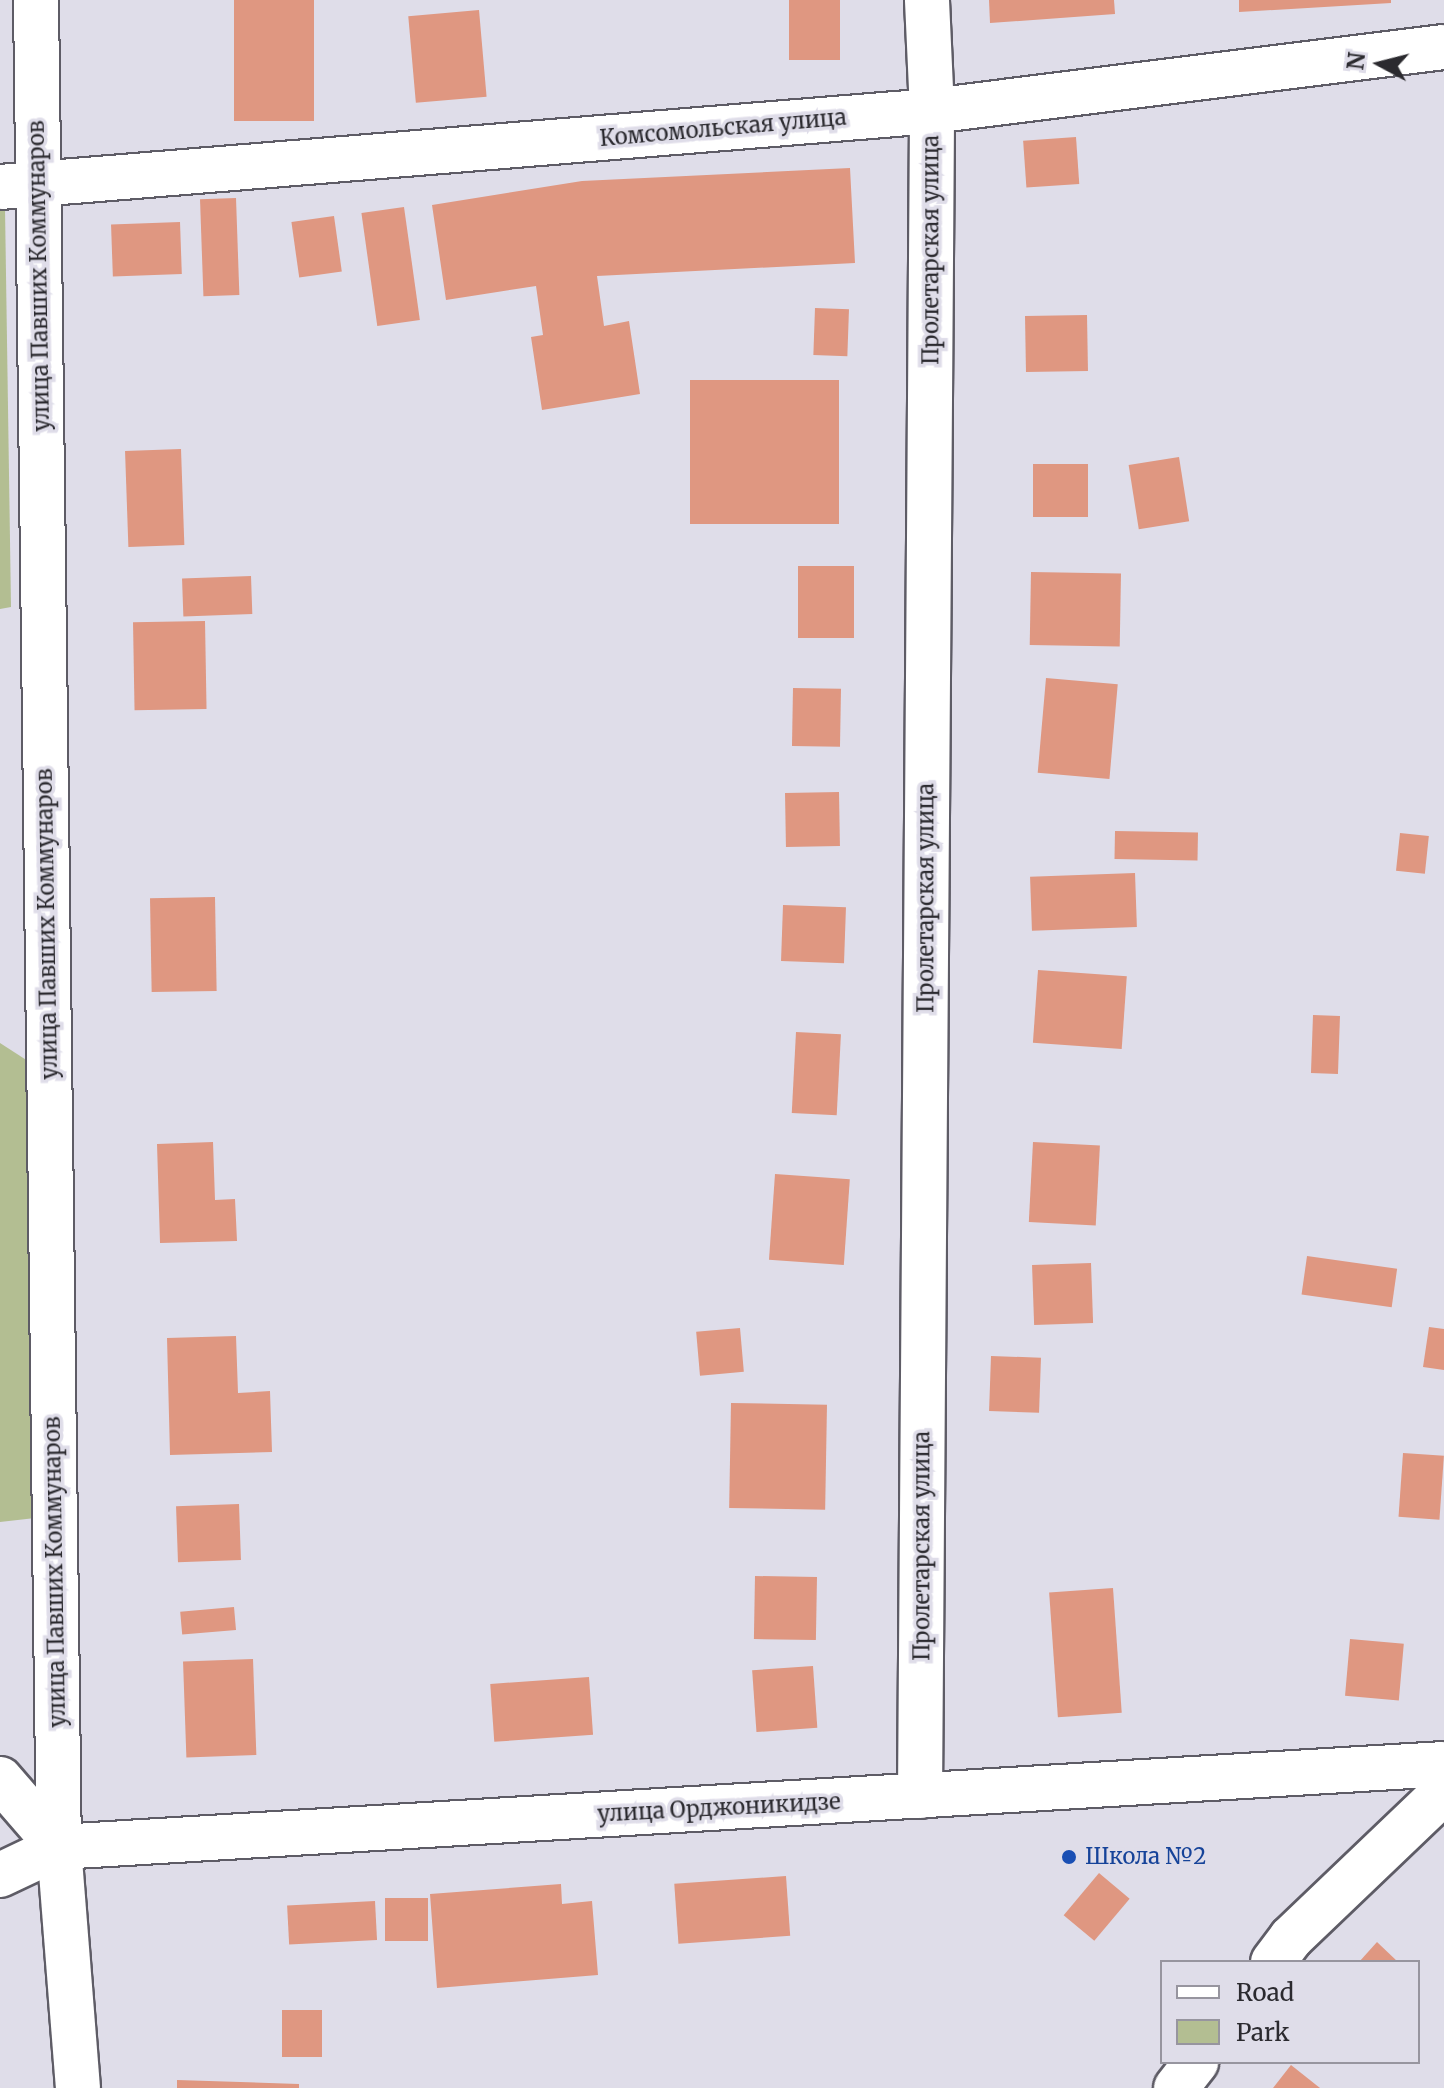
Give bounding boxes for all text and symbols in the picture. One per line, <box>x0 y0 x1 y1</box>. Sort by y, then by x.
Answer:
north arrow <box>1340 24 1420 104</box>
text: N <box>1341 51 1371 71</box>
street label: Комсомольская улица <box>599 104 847 152</box>
street label: улица Павших Коммунаров <box>23 120 55 432</box>
street label: Пролетарская улица <box>918 135 944 365</box>
street label: улица Павших Коммунаров <box>31 768 63 1080</box>
street label: Пролетарская улица <box>913 783 939 1013</box>
street label: улица Павших Коммунаров <box>39 1416 71 1728</box>
street label: Пролетарская улица <box>909 1431 935 1661</box>
street label: улица Орджоникидзе <box>597 1788 841 1828</box>
place label: Школа №2 <box>1085 1844 1206 1870</box>
marker: Школа №2 <box>1060 1848 1078 1866</box>
legend <box>1160 1960 1420 2064</box>
text: Road <box>1236 1977 1294 2008</box>
text: Park <box>1236 2017 1289 2048</box>

